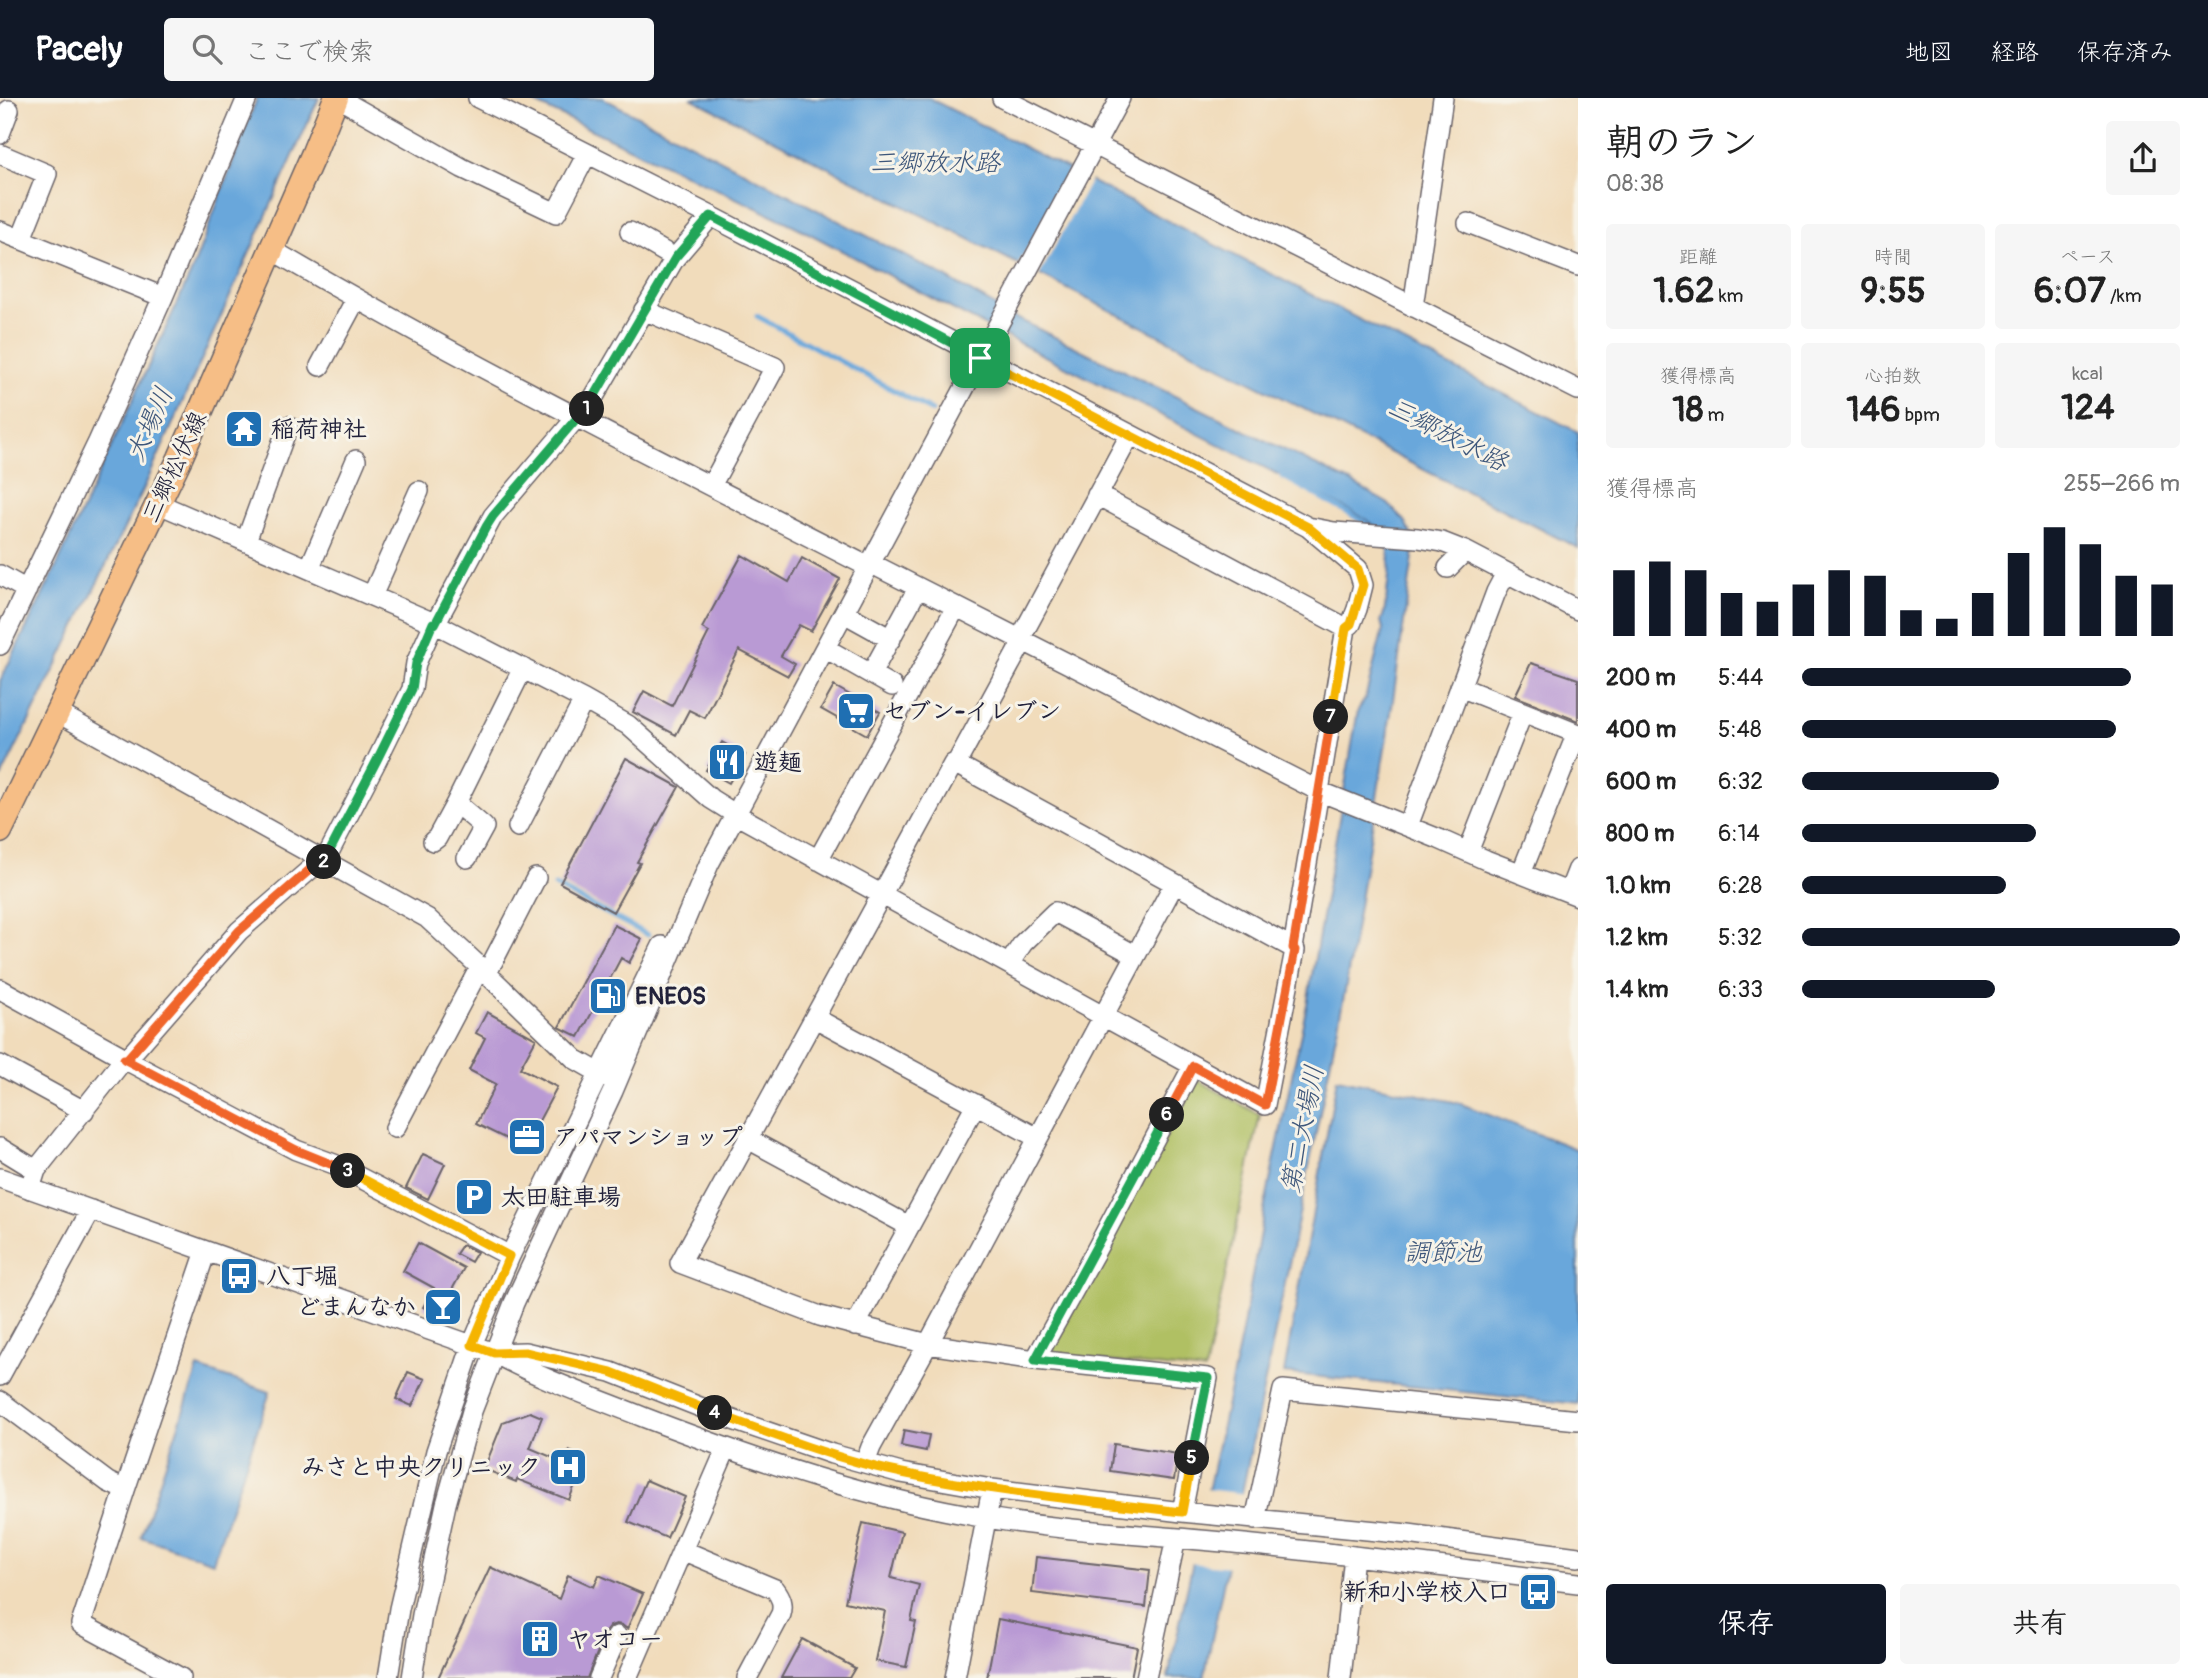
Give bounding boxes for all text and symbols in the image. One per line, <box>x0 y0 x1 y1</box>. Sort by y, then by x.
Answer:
search box <box>164 18 654 81</box>
text: Pacely <box>35 29 122 70</box>
icon: search <box>188 30 226 68</box>
text: ここで検索 <box>244 36 374 68</box>
text: 地図 <box>1905 38 1953 67</box>
text: 経路 <box>1991 38 2039 67</box>
text: 保存済み <box>2077 38 2173 67</box>
text: 朝のラン <box>1606 119 1758 167</box>
button: share <box>2106 121 2180 195</box>
water label: 三郷放水路 <box>870 147 1002 179</box>
text: 08:38 <box>1606 169 1664 198</box>
text: 距離 <box>1679 245 1717 269</box>
text: 時間 <box>1874 245 1912 269</box>
text: ペース <box>2060 245 2116 269</box>
text: 1.62 <box>1653 269 1715 313</box>
text: 9:55 <box>1860 269 1926 313</box>
text: 6:07 <box>2034 269 2106 313</box>
text: km <box>1715 284 1743 308</box>
text: /km <box>2106 284 2142 308</box>
pin <box>950 328 1010 388</box>
icon: arrive <box>961 339 999 377</box>
text: kcal <box>2072 362 2103 386</box>
text: 獲得標高 <box>1660 364 1736 388</box>
text: 心拍数 <box>1864 364 1922 388</box>
water label: 大場川 <box>119 382 180 467</box>
text: 124 <box>2061 386 2114 430</box>
text: 18 <box>1672 388 1703 432</box>
text: 146 <box>1846 388 1901 432</box>
water label: 三郷放水路 <box>1382 391 1515 480</box>
pin: 1 <box>570 392 604 426</box>
text: 1 <box>583 396 590 420</box>
text: m <box>1703 403 1724 427</box>
text: bpm <box>1901 403 1940 427</box>
street label: 三郷松伏線 <box>136 407 213 528</box>
temple icon: 稲荷神社 <box>223 408 265 450</box>
place label: 稲荷神社 <box>271 415 367 444</box>
text: 255–266 m <box>2064 469 2180 498</box>
text: 獲得標高 <box>1606 474 1698 503</box>
text: 200 m <box>1606 663 1676 692</box>
text: 5:44 <box>1718 663 1763 692</box>
supermarket icon: セブン-イレブン <box>835 690 877 732</box>
place label: セブン-イレブン <box>883 697 1061 726</box>
pin: 7 <box>1314 700 1348 734</box>
text: 7 <box>1325 704 1336 728</box>
text: 400 m <box>1606 715 1676 744</box>
text: 5:48 <box>1718 715 1762 744</box>
restaurant icon: 遊麺 <box>706 741 748 783</box>
place label: 遊麺 <box>754 748 802 777</box>
text: 600 m <box>1606 767 1676 796</box>
text: 6:32 <box>1718 767 1763 796</box>
text: 800 m <box>1606 819 1674 848</box>
text: 6:14 <box>1718 819 1760 848</box>
pin: 2 <box>306 844 342 880</box>
text: 2 <box>318 849 329 873</box>
text: 1.0 km <box>1606 871 1671 900</box>
text: 6:28 <box>1718 871 1762 900</box>
text: 1.2 km <box>1606 923 1668 952</box>
text: 5:32 <box>1718 923 1762 952</box>
fuel station icon: ENEOS <box>587 975 629 1017</box>
text: 1.4 km <box>1606 975 1668 1004</box>
text: 6:33 <box>1718 975 1763 1004</box>
place label: ENEOS <box>635 982 706 1011</box>
water label: 第二大場川 <box>1275 1062 1331 1196</box>
pin: 6 <box>1150 1098 1184 1132</box>
text: 6 <box>1161 1102 1172 1126</box>
office icon: アパマンショップ <box>506 1116 548 1158</box>
place label: アパマンショップ <box>554 1123 743 1152</box>
pin: 3 <box>330 1154 366 1188</box>
text: 3 <box>342 1158 353 1182</box>
parking icon: 太田駐車場 <box>453 1176 495 1218</box>
place label: 太田駐車場 <box>501 1183 621 1212</box>
water label: 調節池 <box>1404 1237 1483 1269</box>
bus stop icon: 八丁堀 <box>218 1255 260 1297</box>
place label: 八丁堀 <box>266 1262 338 1291</box>
bar icon: どまんなか <box>422 1286 464 1328</box>
place label: どまんなか <box>296 1293 416 1322</box>
pin: 4 <box>698 1396 732 1430</box>
text: 4 <box>709 1400 720 1424</box>
pin: 5 <box>1174 1440 1210 1476</box>
text: 5 <box>1186 1445 1197 1469</box>
hospital icon: みさと中央クリニック <box>547 1446 589 1488</box>
place label: みさと中央クリニック <box>301 1453 541 1482</box>
bus stop icon: 新和小学校入口 <box>1517 1571 1559 1613</box>
place label: 新和小学校入口 <box>1343 1578 1511 1607</box>
button: 保存 <box>1606 1584 1886 1664</box>
button: 共有 <box>1900 1584 2180 1664</box>
building icon: ヤオコー <box>519 1618 561 1660</box>
place label: ヤオコー <box>567 1625 663 1654</box>

